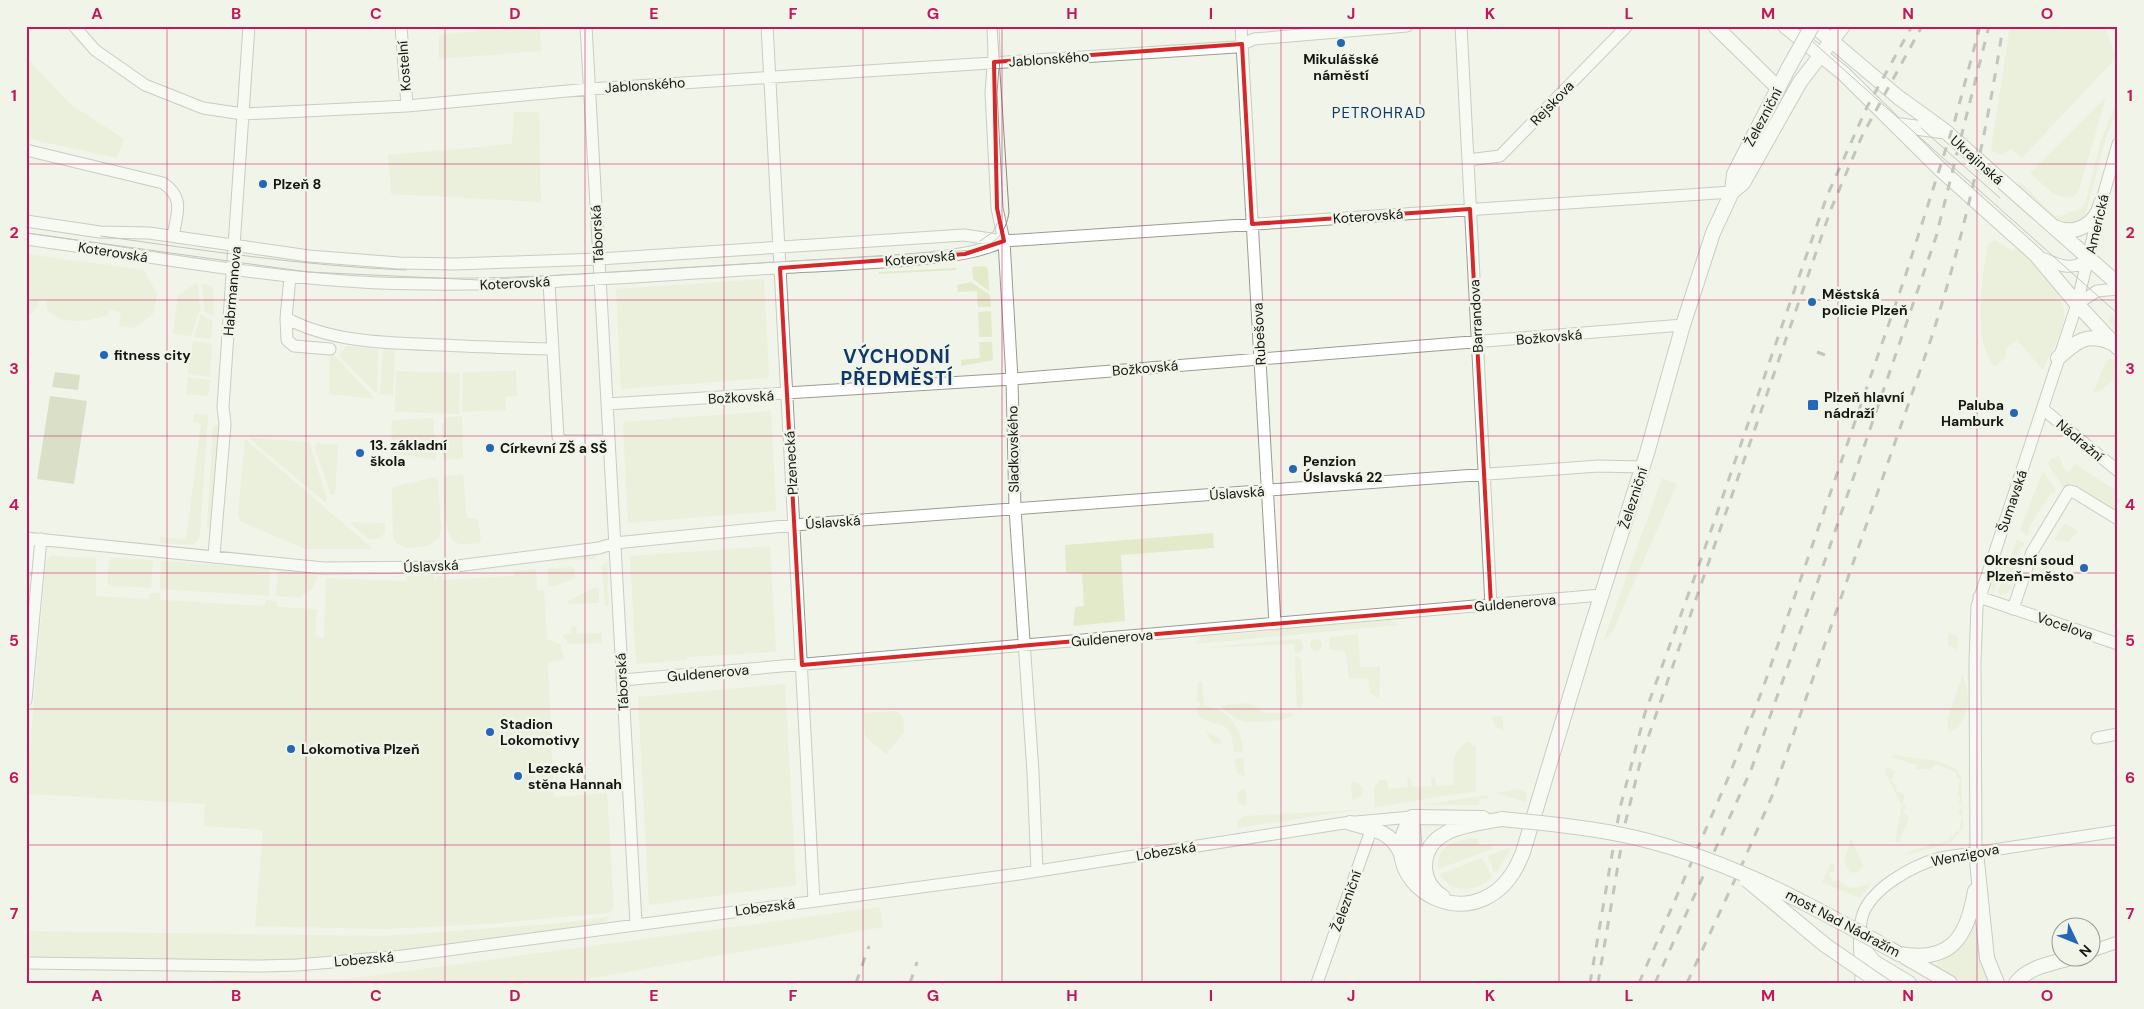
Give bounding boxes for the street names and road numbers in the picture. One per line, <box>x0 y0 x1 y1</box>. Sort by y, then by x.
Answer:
street label: Kostelní <box>393 39 415 92</box>
street label: Jablonského <box>1008 47 1090 71</box>
street label: Jablonského <box>604 73 686 97</box>
street label: Rejskova <box>1526 77 1578 129</box>
street label: Železniční <box>1740 84 1786 149</box>
street label: Ukrajinská <box>1947 131 2007 189</box>
street label: Americká <box>2081 192 2113 256</box>
street label: Táborská <box>586 204 608 264</box>
street label: Koterovská <box>1332 205 1404 227</box>
street label: Koterovská <box>77 238 149 266</box>
street label: Habrmannova <box>219 245 245 337</box>
street label: Koterovská <box>884 246 956 270</box>
street label: Koterovská <box>479 272 551 294</box>
street label: Barrandova <box>1465 279 1487 353</box>
street label: Rubešova <box>1248 302 1270 366</box>
street label: Božkovská <box>1515 325 1583 349</box>
street label: Božkovská <box>1111 356 1179 380</box>
street label: Božkovská <box>707 386 775 408</box>
street label: Sladkovského <box>1003 405 1023 493</box>
street label: Nádražní <box>2053 415 2108 466</box>
street label: Plzenecká <box>780 430 802 496</box>
street label: Železniční <box>1615 464 1652 531</box>
street label: Šumavská <box>1993 468 2031 534</box>
street label: Úslavská <box>1209 482 1265 504</box>
street label: Úslavská <box>805 511 861 533</box>
street label: Úslavská <box>403 556 459 576</box>
street label: Guldenerova <box>1473 590 1557 616</box>
street label: Vocelova <box>2034 608 2096 644</box>
street label: Guldenerova <box>1070 625 1154 651</box>
street label: Táborská <box>611 652 633 712</box>
street label: Guldenerova <box>666 660 750 686</box>
street label: Lobezská <box>1135 837 1197 865</box>
street label: Wenzigova <box>1930 840 2000 870</box>
street label: Železniční <box>1327 867 1366 934</box>
street label: most Nad Nádražím <box>1783 885 1903 961</box>
street label: Lobezská <box>734 894 796 920</box>
street label: Lobezská <box>333 947 395 971</box>

